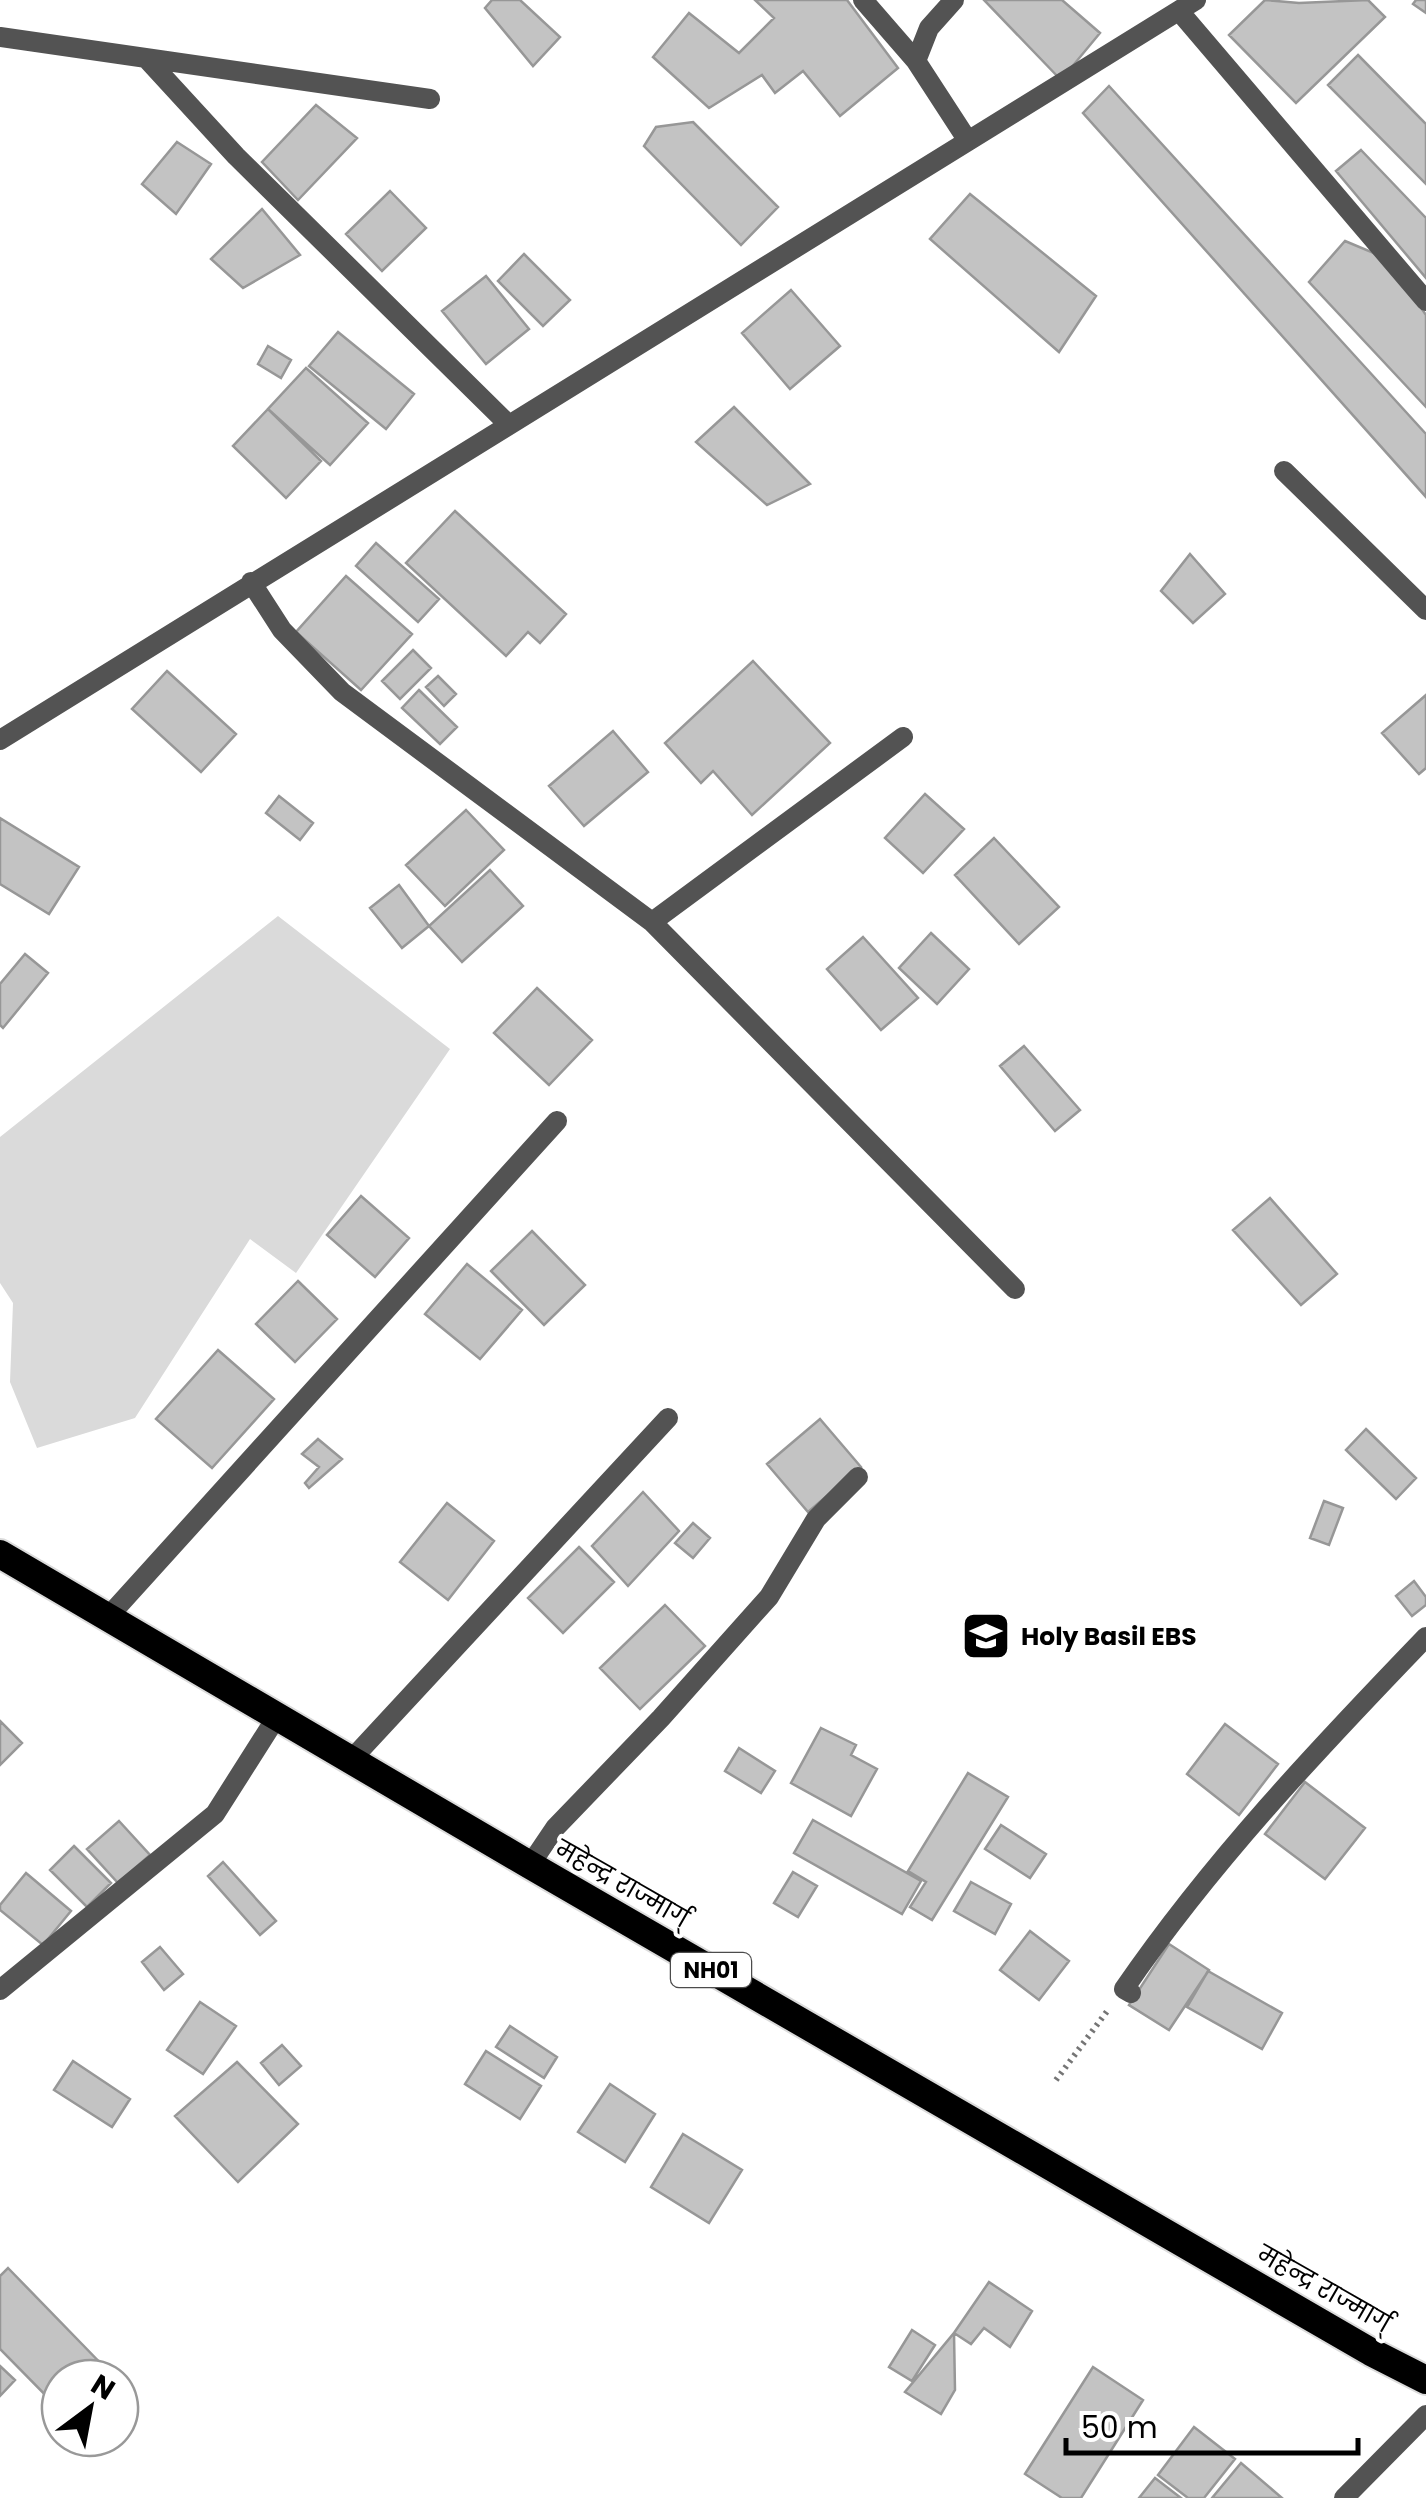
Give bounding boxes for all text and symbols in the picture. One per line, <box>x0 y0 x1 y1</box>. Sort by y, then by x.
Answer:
school or university icon: Holy Basil EBS <box>960 1610 1012 1662</box>
place label: Holy Basil EBS <box>1021 1619 1197 1654</box>
street label: महेन्द्र राज्मार्ग् <box>548 1831 699 1938</box>
road number: NH01 <box>671 1953 751 1987</box>
street label: महेन्द्र राज्मार्ग् <box>1250 2236 1401 2343</box>
north arrow <box>40 2358 140 2458</box>
text: N <box>84 2365 122 2409</box>
scale bar <box>1066 2393 1358 2455</box>
text: 50 m <box>1081 2406 1158 2449</box>

